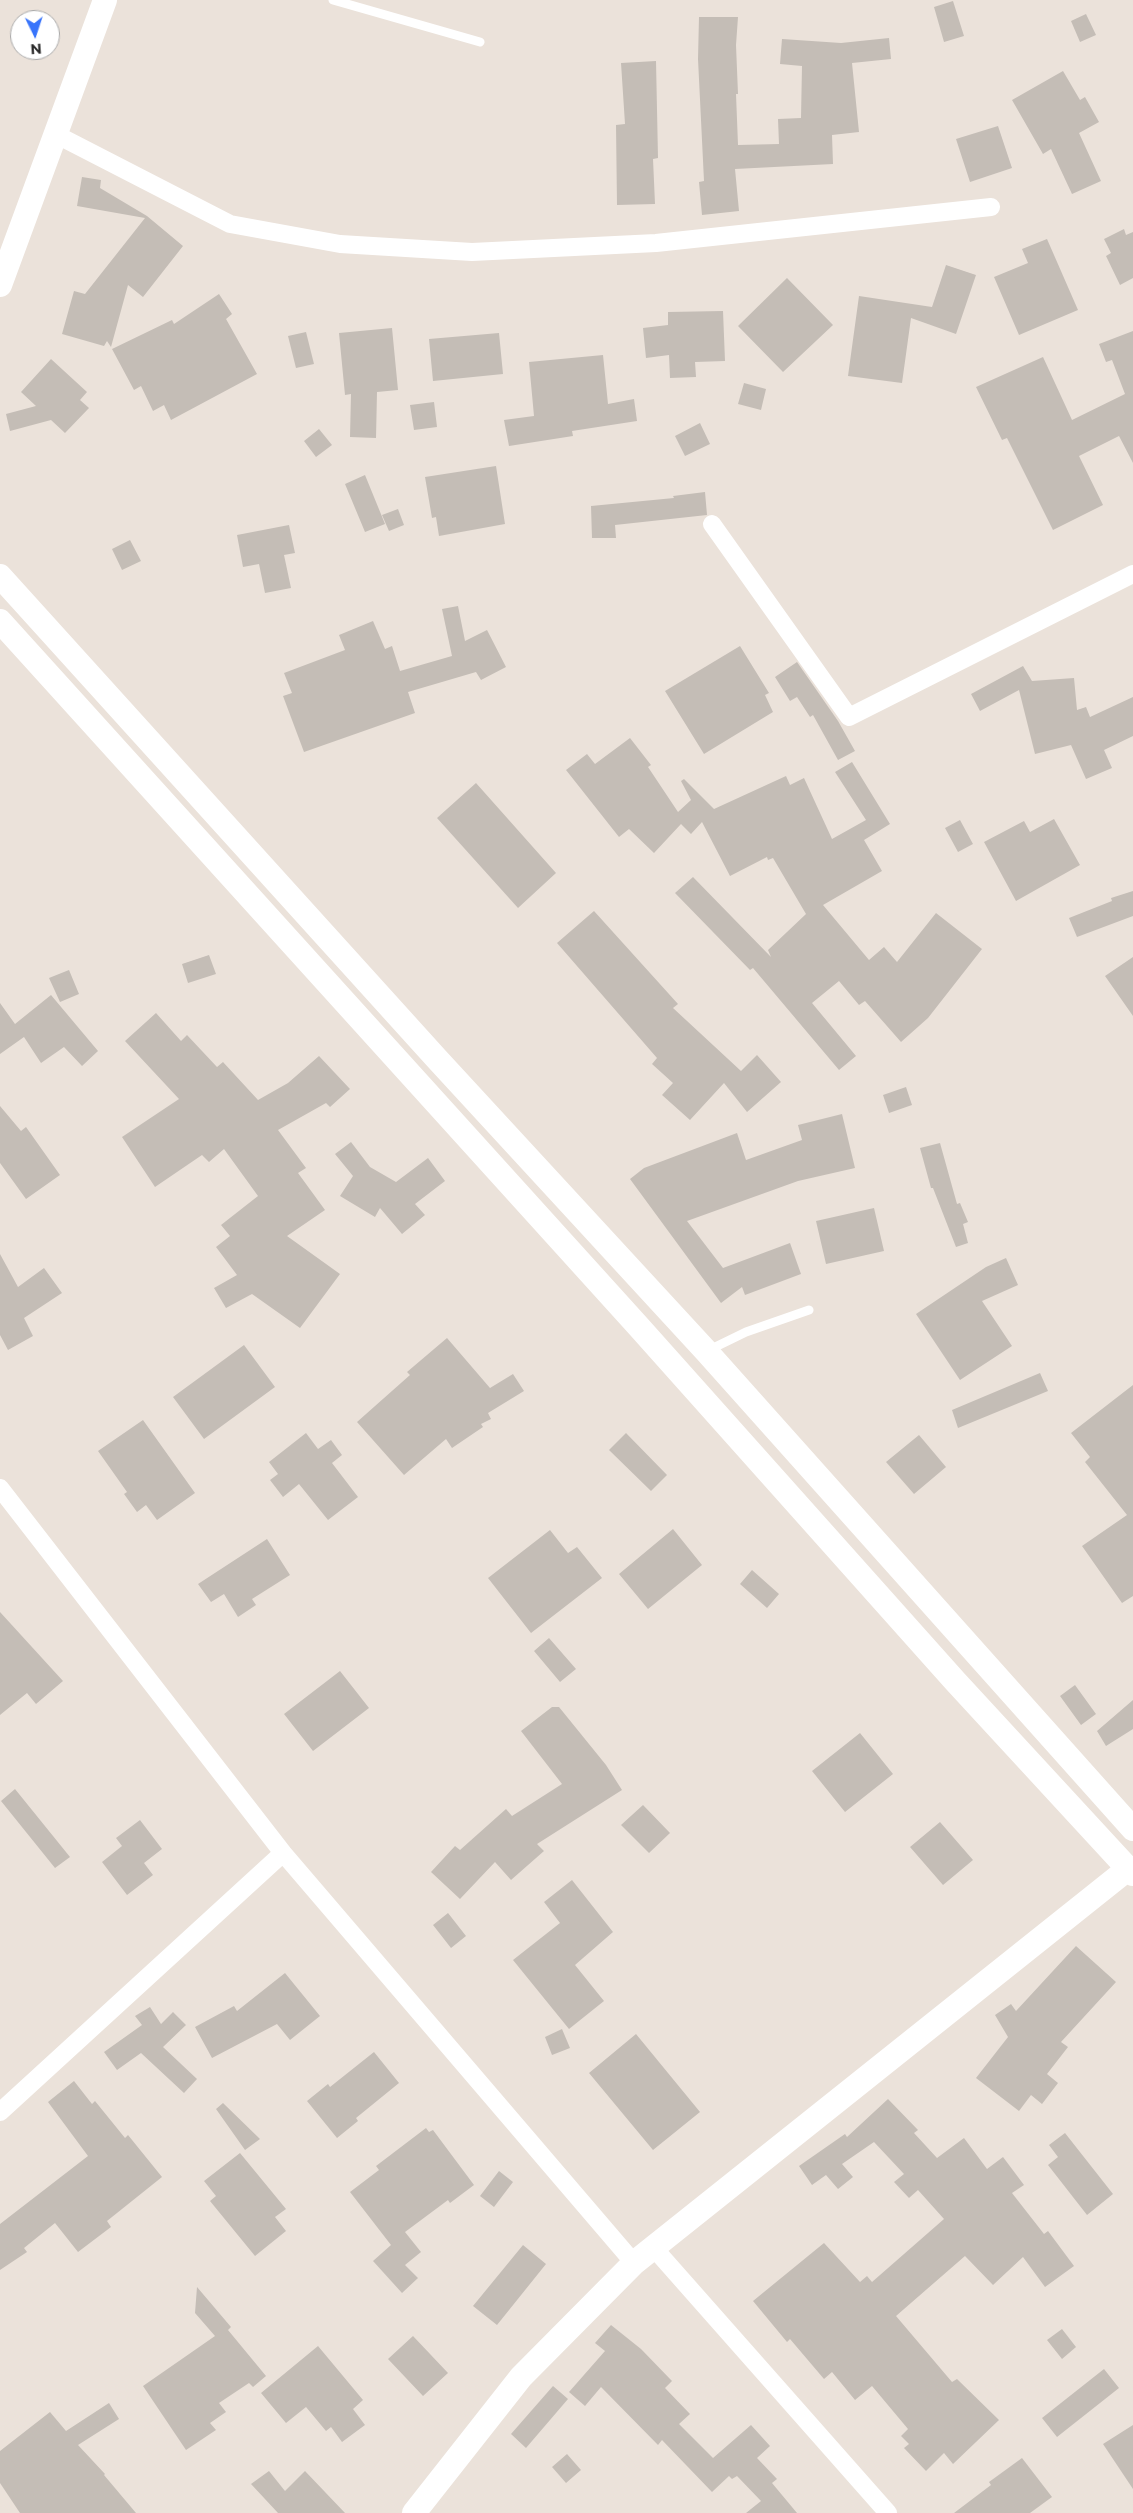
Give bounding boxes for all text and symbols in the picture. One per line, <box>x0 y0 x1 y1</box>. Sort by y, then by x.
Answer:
north arrow <box>10 10 60 60</box>
text: N <box>30 40 42 58</box>

